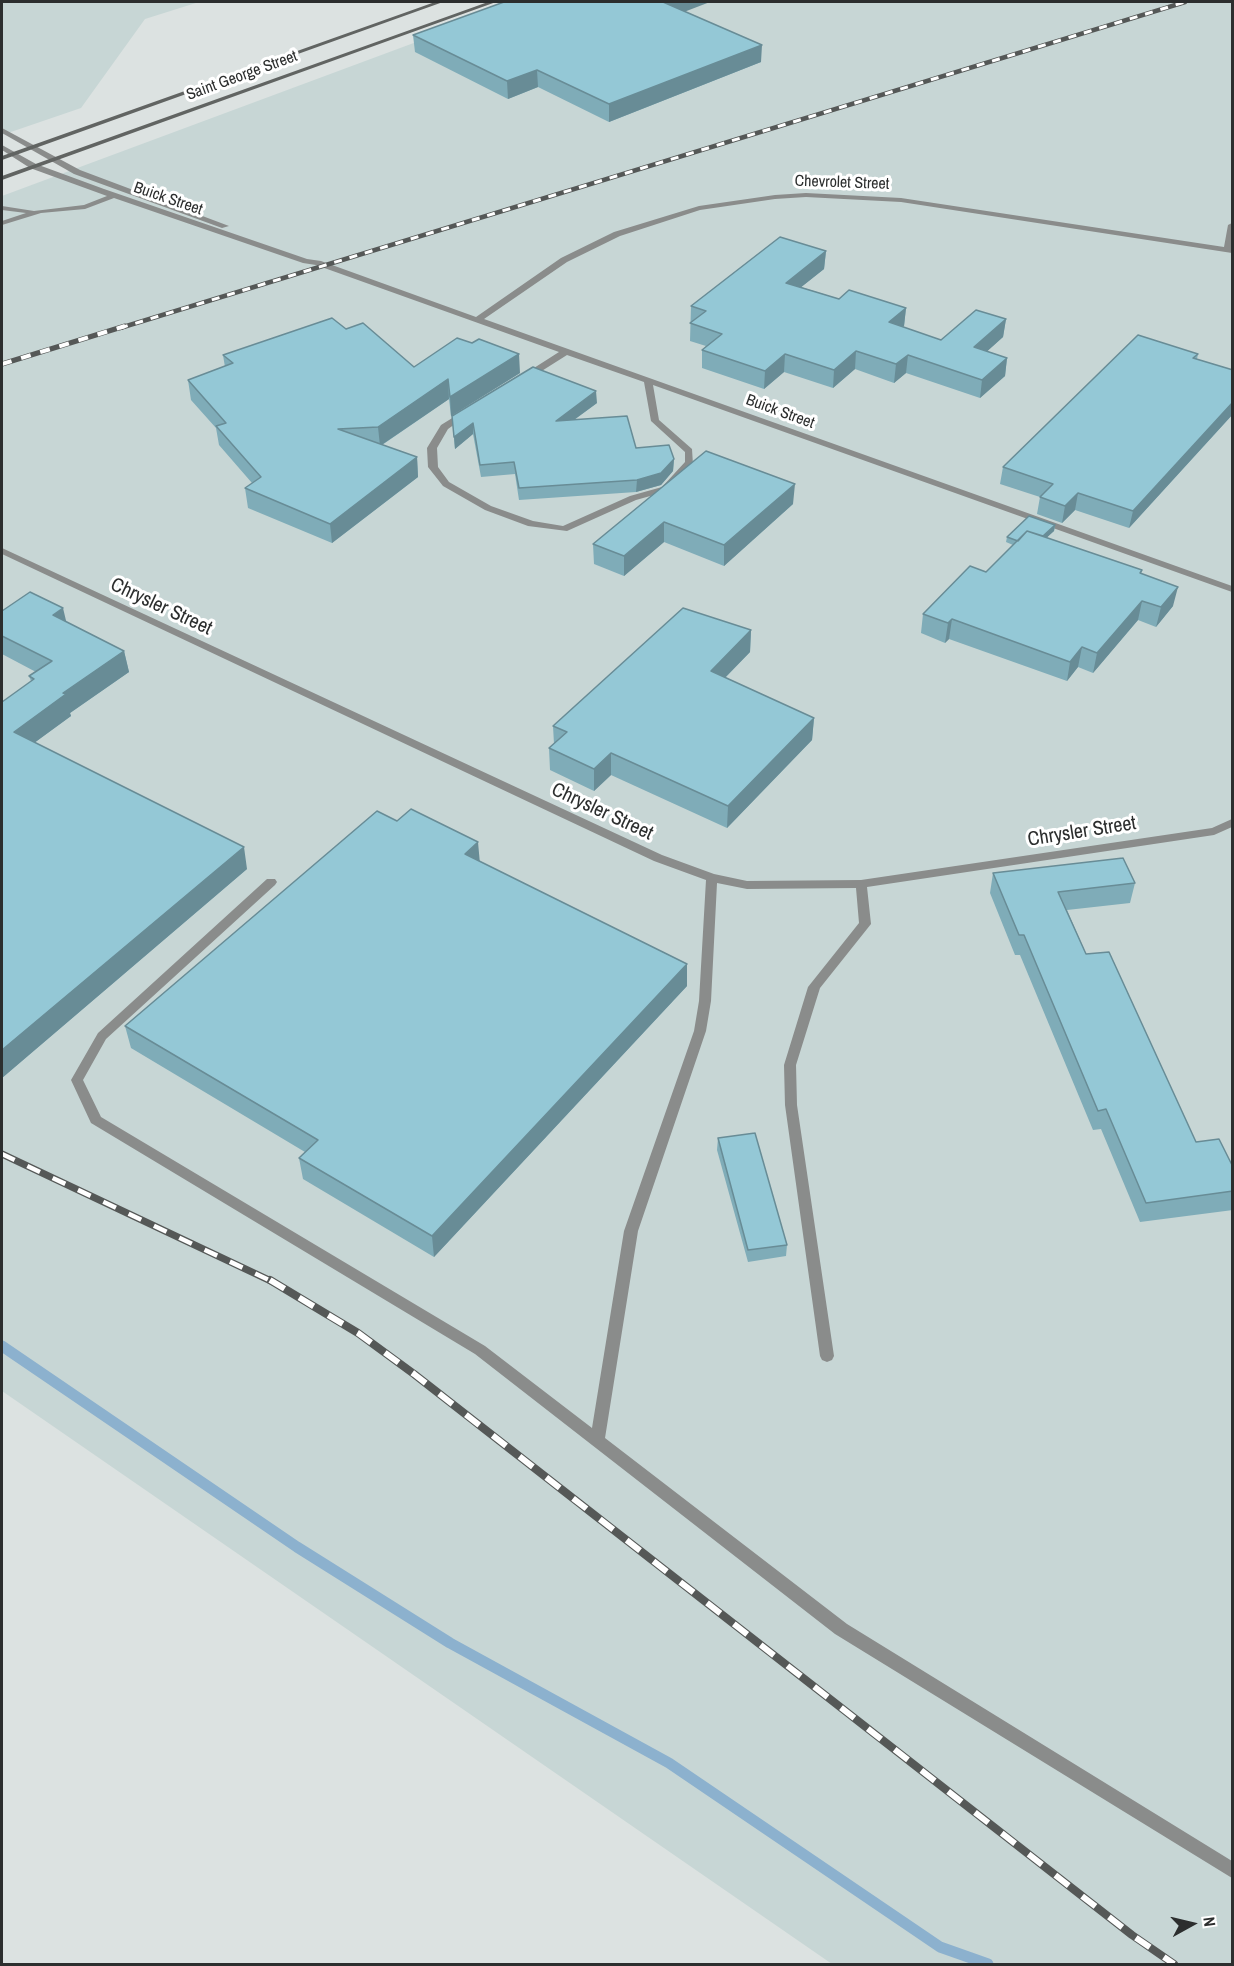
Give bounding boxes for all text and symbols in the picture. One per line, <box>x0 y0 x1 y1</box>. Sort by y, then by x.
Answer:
street label: Saint George Street <box>184 47 300 105</box>
street label: Chevrolet Street <box>794 172 890 194</box>
street label: Buick Street <box>131 178 205 220</box>
street label: Buick Street <box>743 391 817 433</box>
street label: Chrysler Street <box>106 573 216 641</box>
street label: Chrysler Street <box>547 778 657 846</box>
street label: Chrysler Street <box>1026 812 1138 852</box>
north arrow <box>1162 1894 1222 1954</box>
text: N <box>1198 1915 1221 1928</box>

